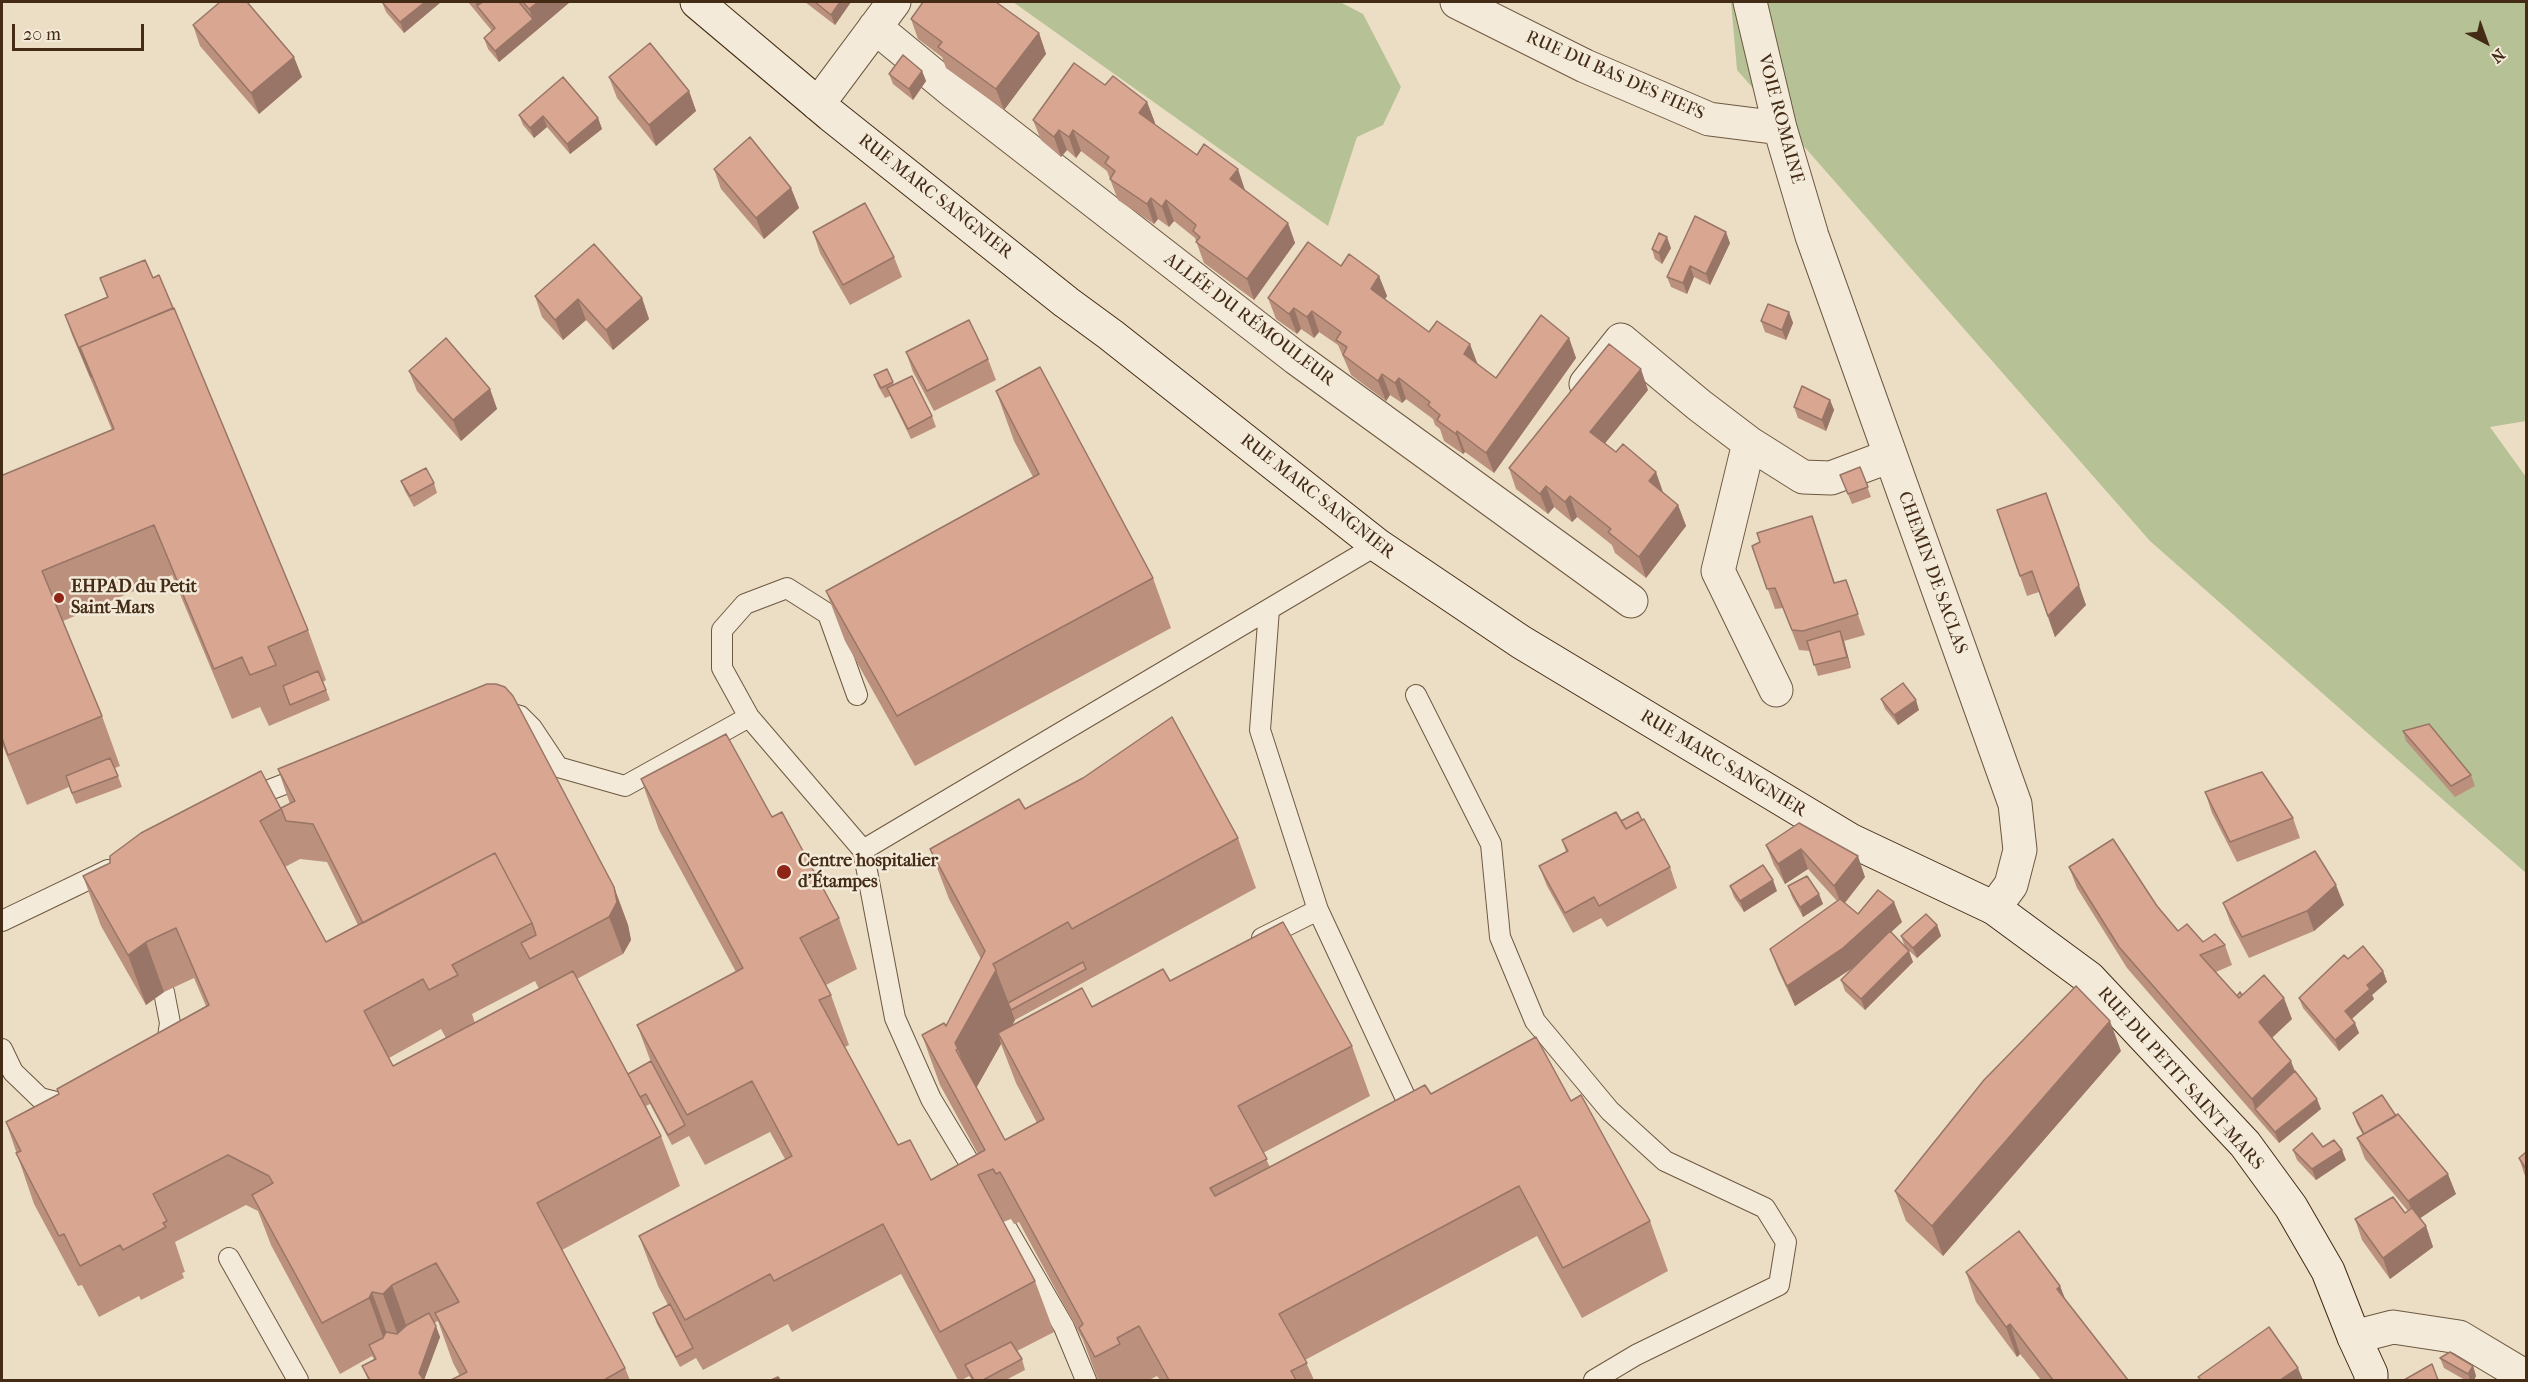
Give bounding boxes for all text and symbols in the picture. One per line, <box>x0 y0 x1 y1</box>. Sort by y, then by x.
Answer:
scale bar <box>15 12 147 50</box>
north arrow <box>2456 12 2516 72</box>
text: 20 m <box>23 24 61 45</box>
street label: RUE DU BAS DES FIEFS <box>1522 27 1708 125</box>
text: N <box>2487 45 2509 67</box>
street label: VOIE ROMAINE <box>1752 52 1808 186</box>
street label: RUE MARC SANGNIER <box>854 130 1016 264</box>
street label: ALLÉE DU RÉMOULEUR <box>1160 249 1338 391</box>
street label: RUE MARC SANGNIER <box>1236 430 1398 564</box>
street label: CHEMIN DE SACLAS <box>1893 489 1971 657</box>
place label: EHPAD du Petit Saint-Mars <box>71 577 197 620</box>
marker: EHPAD du Petit Saint-Mars <box>52 591 66 605</box>
street label: RUE MARC SANGNIER <box>1636 706 1810 822</box>
place label: Centre hospitalier d'Étampes <box>798 851 938 894</box>
marker: Centre hospitalier d'Étampes <box>775 863 793 881</box>
street label: RUE DU PETIT SAINT-MARS <box>2092 983 2268 1175</box>

